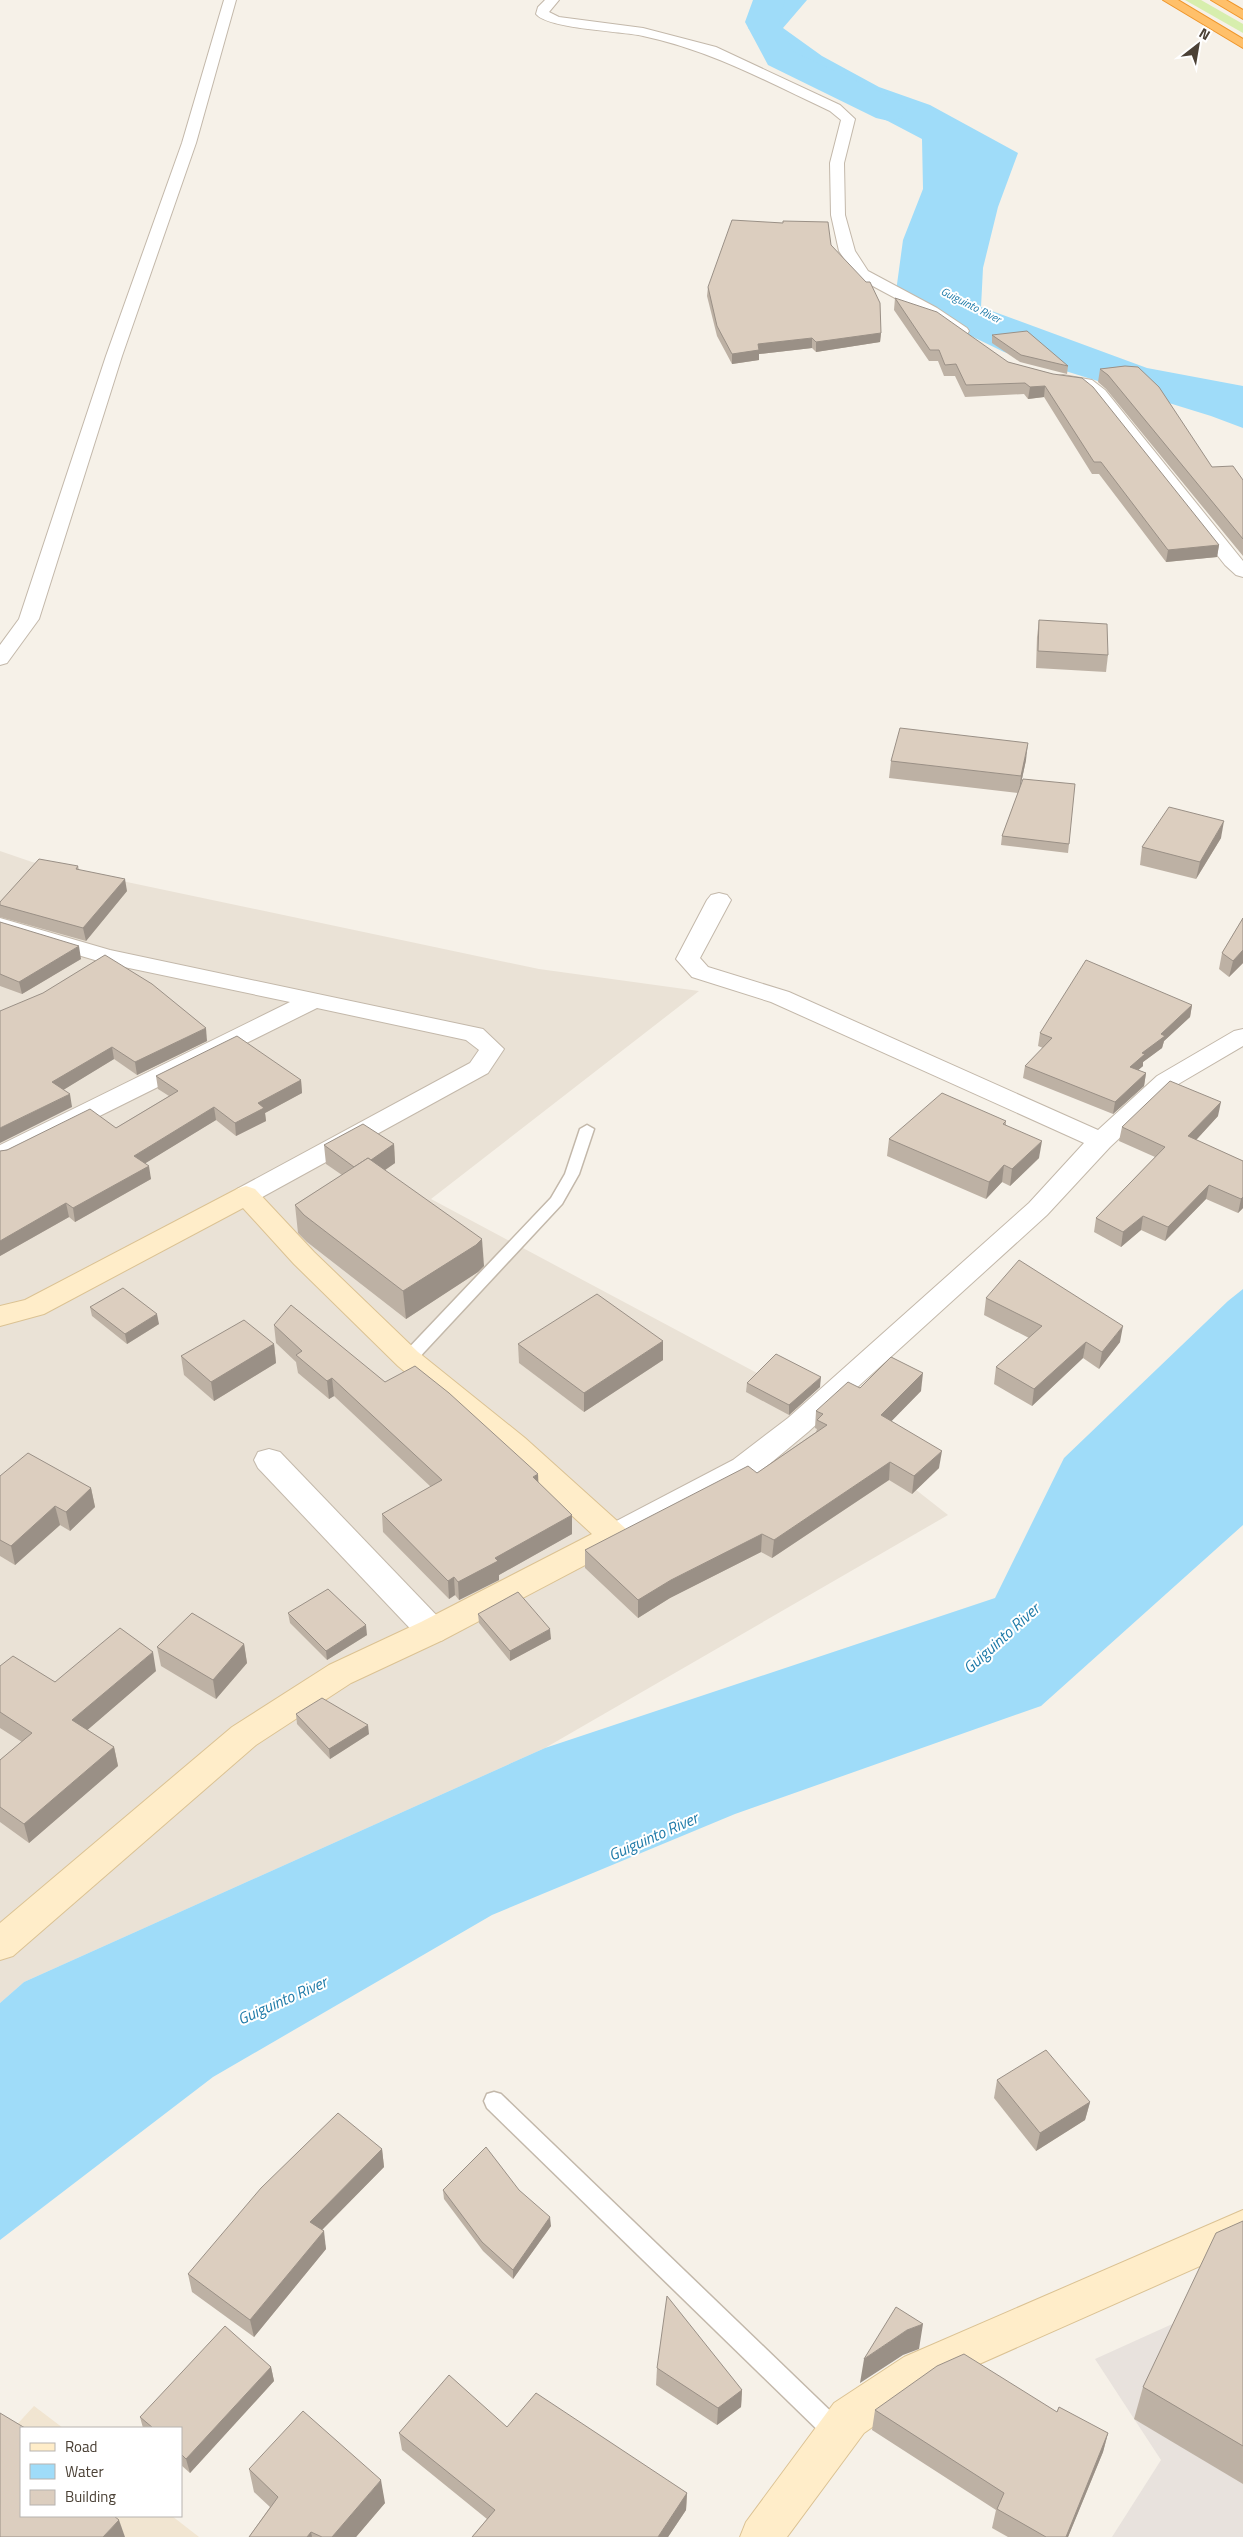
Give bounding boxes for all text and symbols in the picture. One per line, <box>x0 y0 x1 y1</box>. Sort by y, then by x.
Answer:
north arrow <box>1173 20 1223 70</box>
text: N <box>1195 22 1215 45</box>
water label: Guiguinto River <box>938 283 1005 328</box>
water label: Guiguinto River <box>958 1596 1046 1679</box>
water label: Guiguinto River <box>605 1805 703 1866</box>
water label: Guiguinto River <box>234 1969 332 2030</box>
legend <box>20 2427 182 2517</box>
text: Road <box>65 2435 97 2458</box>
text: Water <box>65 2460 104 2483</box>
text: Building <box>65 2485 116 2508</box>

